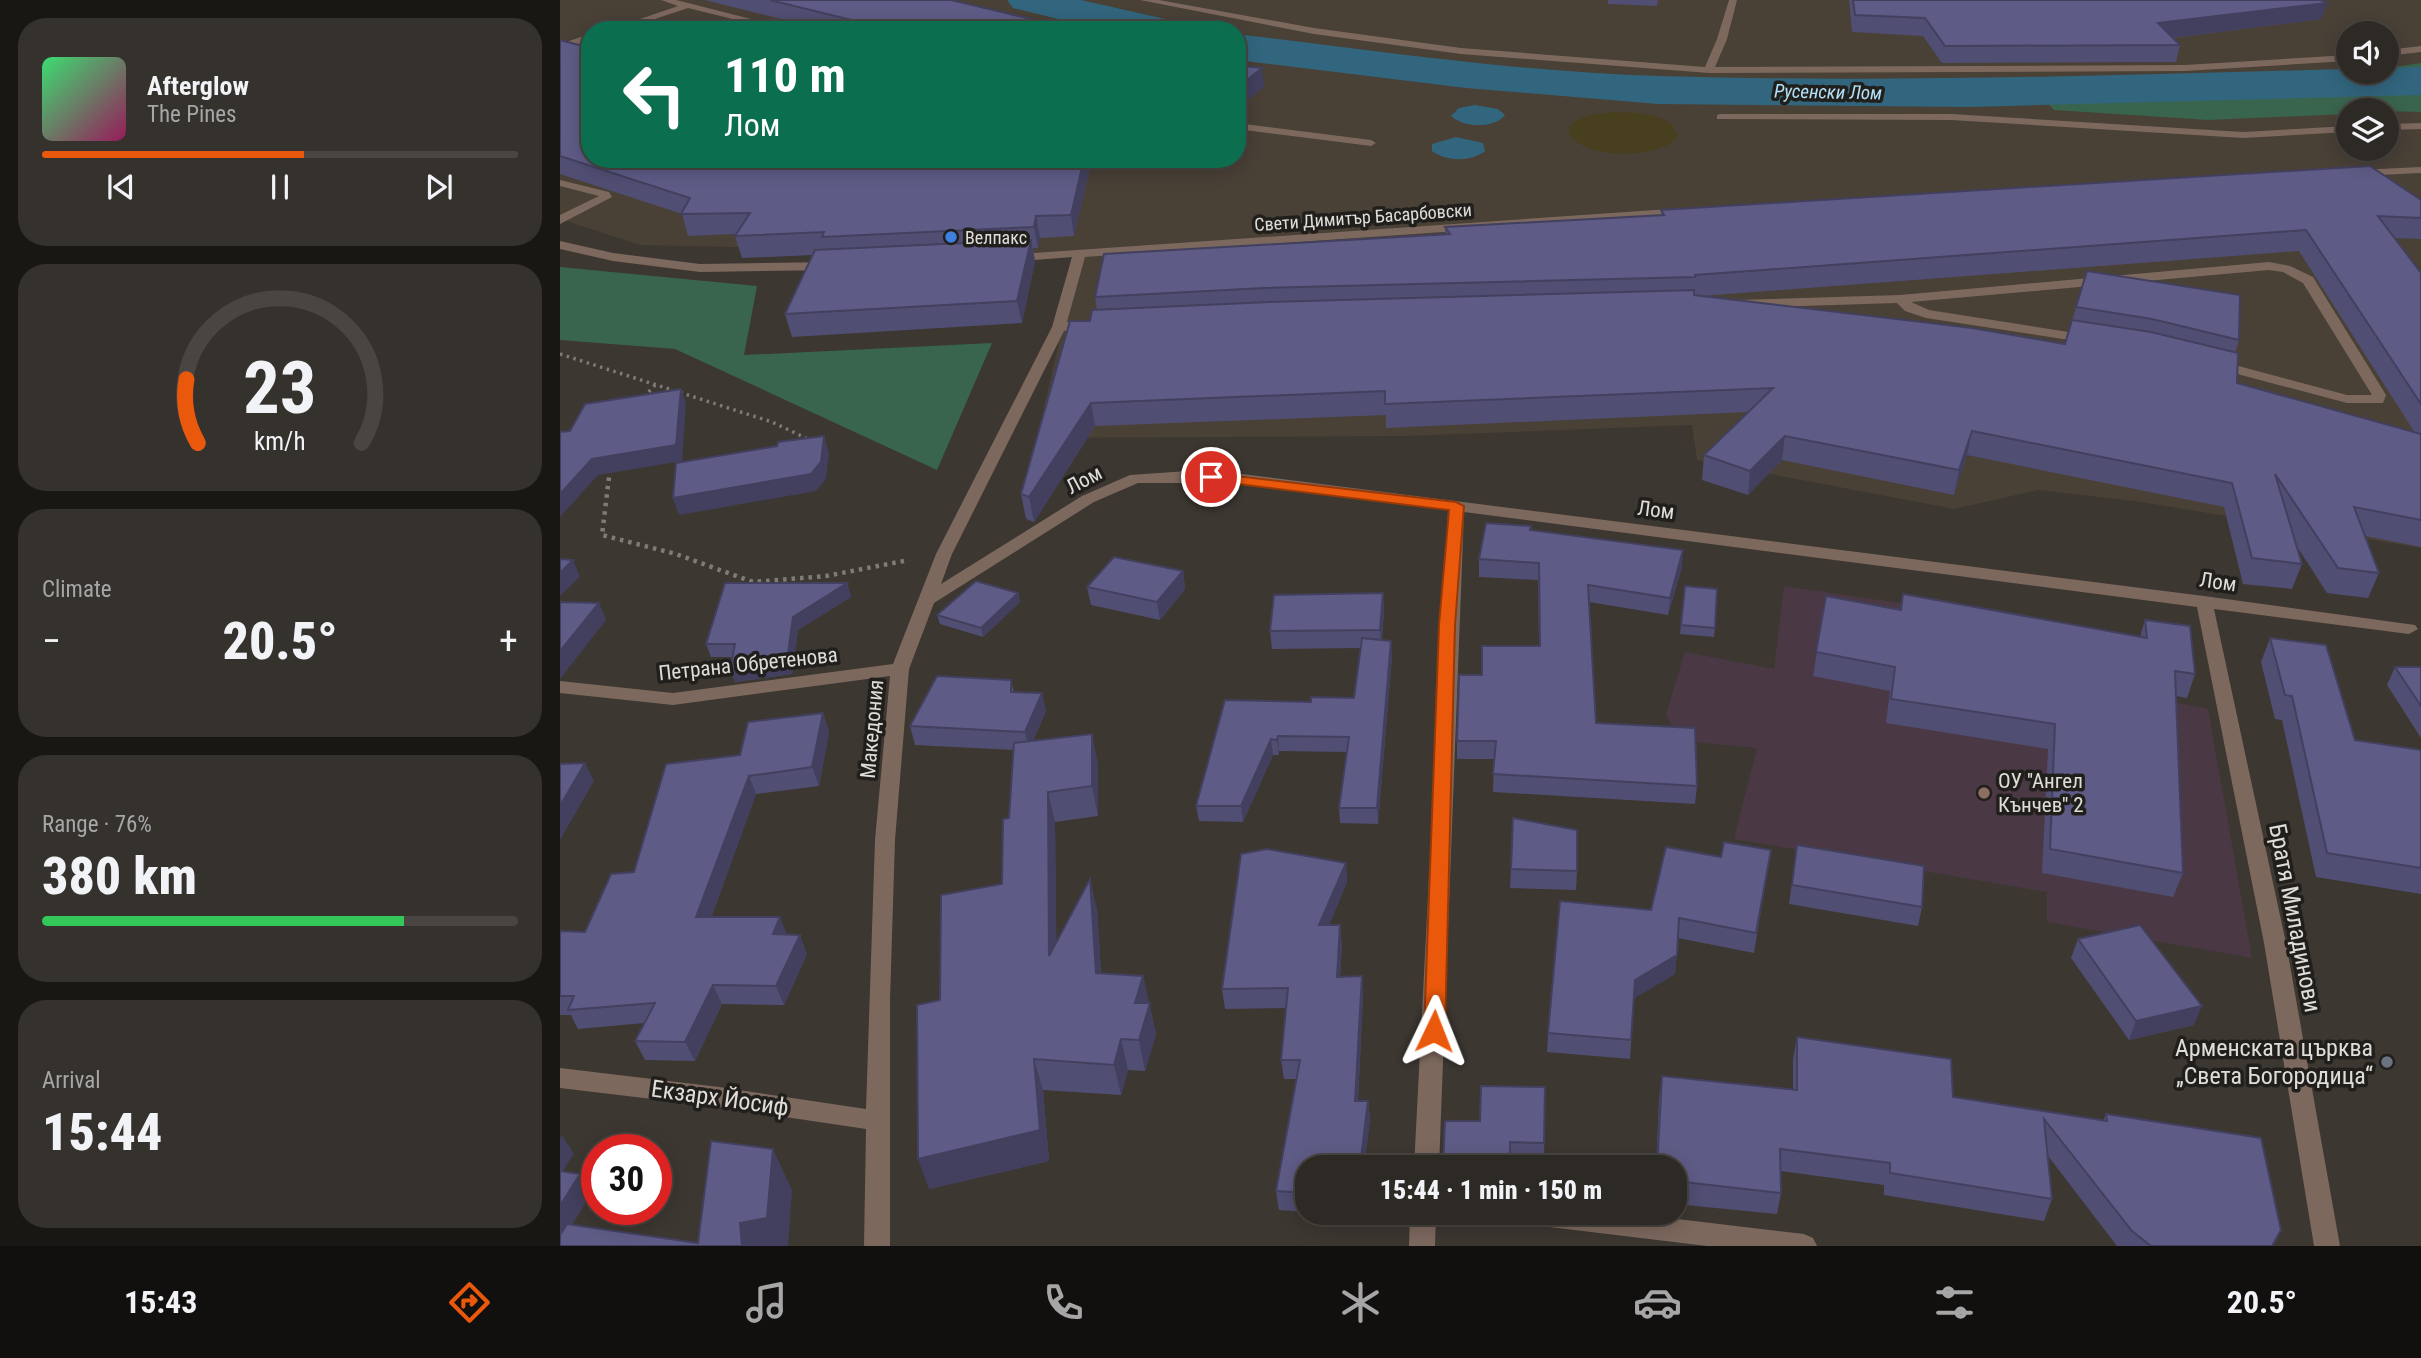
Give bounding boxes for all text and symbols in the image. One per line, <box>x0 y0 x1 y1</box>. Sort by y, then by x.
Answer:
map controls <box>2336 21 2399 161</box>
button: sound <box>2336 21 2399 84</box>
text: 110 m <box>724 47 846 104</box>
icon: left <box>609 49 700 140</box>
text: Afterglow <box>147 71 249 101</box>
water label: Русенски Лом <box>1774 80 1882 104</box>
button: layers <box>2336 98 2399 161</box>
text: The Pines <box>147 101 237 128</box>
text: Лом <box>724 106 780 144</box>
icon: previous <box>102 168 140 206</box>
icon: pause <box>261 168 299 206</box>
icon: next <box>420 168 458 206</box>
street label: Свети Димитър Басарбовски <box>1254 199 1472 235</box>
place label: Велпакс <box>965 227 1027 248</box>
marker: Велпакс <box>943 229 959 245</box>
text: 23 <box>243 346 317 432</box>
text: km/h <box>254 427 306 456</box>
pin <box>1181 447 1241 507</box>
icon: arrive <box>1192 458 1230 496</box>
street label: Лом <box>1062 461 1106 499</box>
street label: Лом <box>1636 496 1676 524</box>
street label: Лом <box>2198 568 2238 596</box>
text: Climate <box>42 576 112 603</box>
text: 20.5° <box>222 611 338 672</box>
text: − <box>42 619 61 663</box>
text: + <box>499 619 518 663</box>
street label: Петрана Обретенова <box>657 643 839 685</box>
street label: Македония <box>856 679 888 779</box>
place label: ОУ ''Ангел Кънчев'' 2 <box>1998 769 2084 817</box>
marker: ОУ ''Ангел Кънчев'' 2 <box>1976 785 1992 801</box>
text: Range · 76% <box>42 811 152 838</box>
street label: Братя Миладинови <box>2263 821 2327 1015</box>
text: 380 km <box>42 846 197 907</box>
position arrow <box>1397 994 1471 1068</box>
place label: Арменската църква „Света Богородица“ <box>2175 1034 2373 1090</box>
marker: Арменската църква „Света Богородица“ <box>2379 1054 2395 1070</box>
text: Arrival <box>42 1067 101 1094</box>
street label: Екзарх Йосиф <box>649 1074 791 1122</box>
text: 15:44 <box>42 1102 162 1163</box>
speed limit sign: 30 <box>581 1134 672 1225</box>
text: 15:44 · 1 min · 150 m <box>1380 1175 1602 1205</box>
icon: directions <box>445 1278 494 1327</box>
icon: music <box>742 1278 791 1327</box>
icon: phone <box>1039 1278 1088 1327</box>
icon: climate <box>1336 1278 1385 1327</box>
icon: car <box>1633 1278 1682 1327</box>
icon: filters <box>1930 1278 1979 1327</box>
text: 15:43 <box>124 1283 197 1321</box>
text: 20.5° <box>2227 1283 2297 1321</box>

